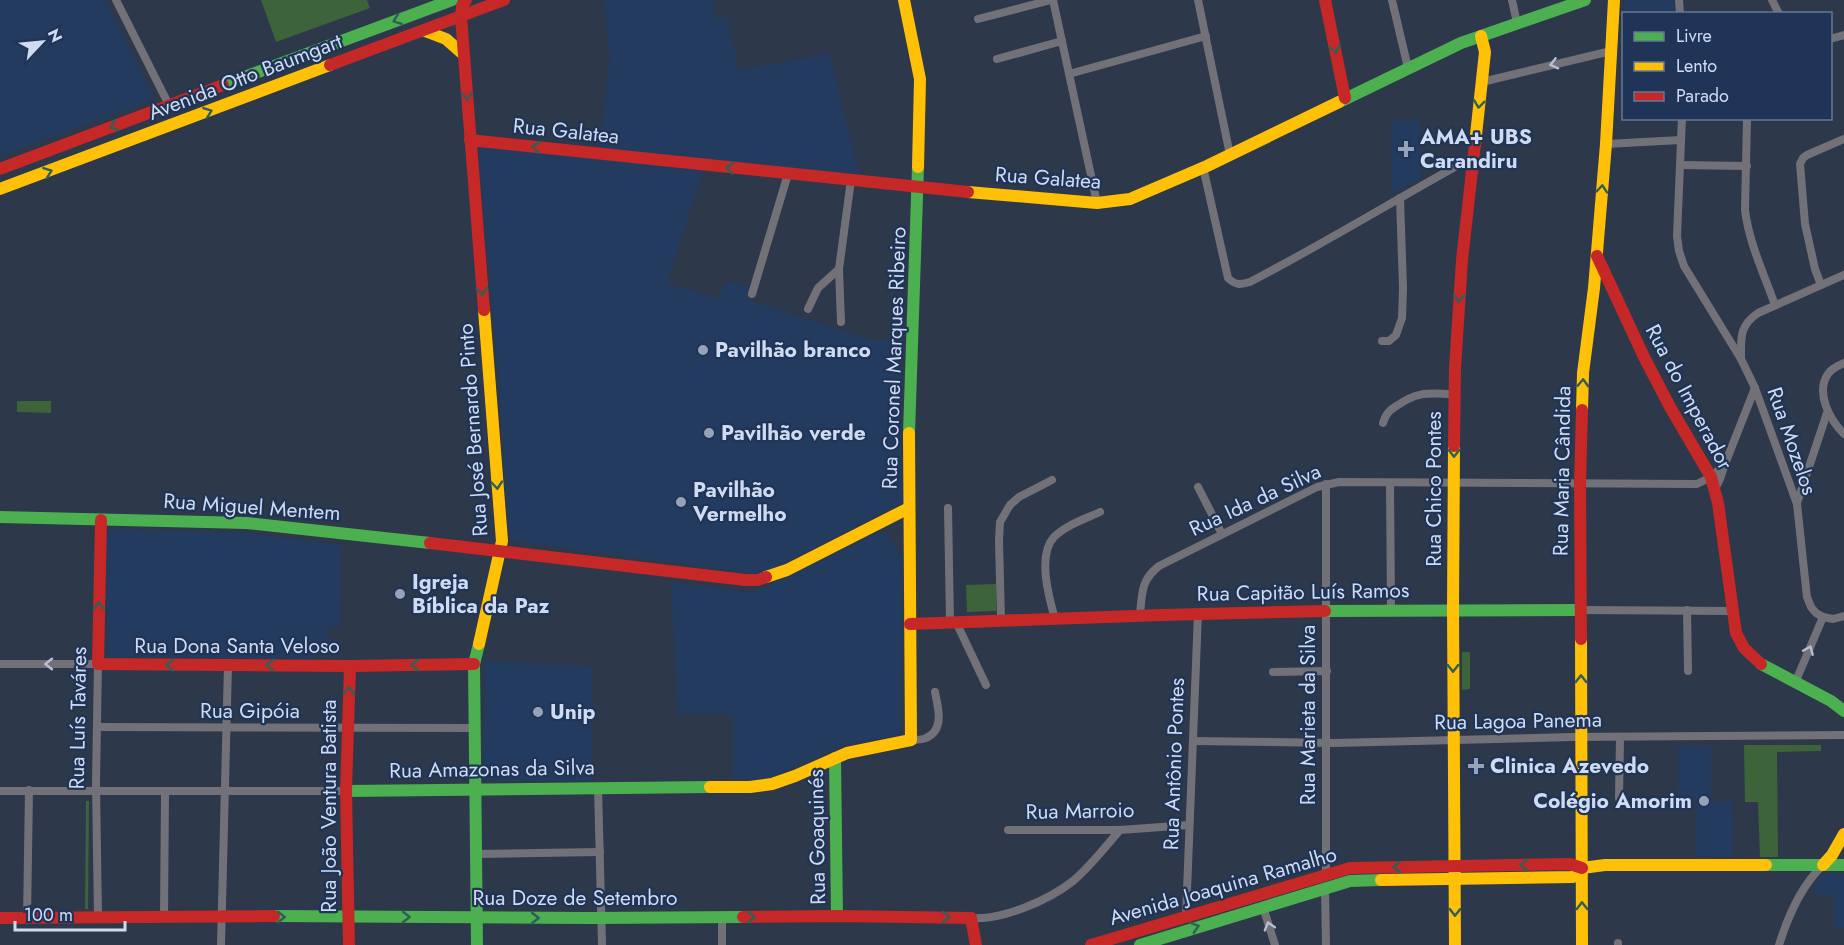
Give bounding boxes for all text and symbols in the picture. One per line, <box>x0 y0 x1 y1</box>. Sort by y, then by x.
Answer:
north arrow <box>12 12 72 72</box>
legend <box>1622 12 1832 120</box>
one-way arrow <box>393 13 403 26</box>
text: Livre <box>1676 23 1712 49</box>
text: N <box>42 25 68 46</box>
street label: Avenida Otto Baumgart <box>144 26 346 128</box>
one-way arrow <box>1328 44 1341 54</box>
text: Lento <box>1676 53 1717 79</box>
one-way arrow <box>1549 57 1560 69</box>
text: Parado <box>1676 83 1729 109</box>
one-way arrow <box>460 92 473 101</box>
one-way arrow <box>1473 99 1486 109</box>
one-way arrow <box>202 107 213 120</box>
street label: Rua Galatea <box>511 111 621 151</box>
one-way arrow <box>109 119 120 131</box>
place label: AMA+ UBS Carandiru <box>1419 122 1532 176</box>
marker: AMA+ UBS Carandiru <box>1397 140 1415 158</box>
one-way arrow <box>532 142 541 154</box>
street label: Rua Galatea <box>994 159 1102 197</box>
one-way arrow <box>726 162 735 175</box>
one-way arrow <box>42 166 53 179</box>
one-way arrow <box>1595 185 1608 194</box>
street label: Rua Coronel Marques Ribeiro <box>874 226 914 490</box>
one-way arrow <box>475 286 488 295</box>
one-way arrow <box>1453 293 1466 302</box>
street label: Rua do Imperador <box>1638 319 1740 476</box>
street label: Rua José Bernardo Pinto <box>451 322 495 538</box>
place label: Pavilhão branco <box>715 335 871 365</box>
marker: Pavilhão branco <box>696 343 710 357</box>
one-way arrow <box>1576 379 1589 388</box>
street label: Rua Mozelos <box>1760 383 1824 499</box>
street label: Rua Maria Cândida <box>1546 386 1578 556</box>
street label: Rua Chico Pontes <box>1419 411 1449 567</box>
place label: Pavilhão verde <box>721 418 866 448</box>
marker: Pavilhão verde <box>702 426 716 440</box>
one-way arrow <box>1448 448 1460 457</box>
street label: Rua Ida da Silva <box>1184 456 1326 544</box>
place label: Pavilhão Vermelho <box>692 475 787 529</box>
one-way arrow <box>491 481 504 490</box>
street label: Rua Miguel Mentem <box>162 486 342 528</box>
marker: Pavilhão Vermelho <box>674 495 688 509</box>
place label: Igreja Bíblica da Paz <box>412 567 550 621</box>
street label: Rua Capitão Luís Ramos <box>1196 575 1410 609</box>
marker: Igreja Bíblica da Paz <box>393 587 407 601</box>
one-way arrow <box>92 601 105 610</box>
street label: Rua Marieta da Silva <box>1293 625 1323 805</box>
street label: Rua Dona Santa Veloso <box>134 631 340 661</box>
street label: Rua Luís Taváres <box>62 646 94 790</box>
one-way arrow <box>1802 646 1814 657</box>
one-way arrow <box>44 658 53 670</box>
one-way arrow <box>165 659 174 671</box>
one-way arrow <box>266 659 275 672</box>
one-way arrow <box>411 659 420 671</box>
one-way arrow <box>1447 663 1459 672</box>
one-way arrow <box>1574 674 1587 683</box>
street label: Rua Antônio Pontes <box>1156 677 1192 851</box>
one-way arrow <box>343 686 355 695</box>
street label: Rua Gipóia <box>200 696 300 726</box>
place label: Unip <box>550 697 596 727</box>
street label: Rua João Ventura Batista <box>314 699 344 913</box>
marker: Unip <box>531 705 545 719</box>
street label: Rua Lagoa Panema <box>1434 705 1602 737</box>
place label: Clinica Azevedo <box>1490 751 1649 781</box>
street label: Rua Amazonas da Silva <box>389 752 595 786</box>
marker: Clinica Azevedo <box>1467 757 1485 775</box>
street label: Rua Goaquinés <box>801 769 833 905</box>
place label: Colégio Amorim <box>1533 786 1692 816</box>
marker: Colégio Amorim <box>1697 794 1711 808</box>
street label: Rua Marroio <box>1025 795 1135 827</box>
street label: Avenida Joaquina Ramalho <box>1106 839 1340 933</box>
one-way arrow <box>1520 859 1529 871</box>
one-way arrow <box>1392 861 1401 873</box>
street label: Rua Doze de Setembro <box>472 883 678 913</box>
scale bar <box>15 894 124 932</box>
text: 100 m <box>24 902 73 928</box>
one-way arrow <box>1576 902 1588 911</box>
one-way arrow <box>1449 908 1461 917</box>
one-way arrow <box>276 911 285 923</box>
one-way arrow <box>402 911 411 923</box>
one-way arrow <box>746 911 755 923</box>
one-way arrow <box>941 911 950 924</box>
one-way arrow <box>530 912 539 924</box>
one-way arrow <box>1264 921 1276 932</box>
one-way arrow <box>1189 922 1200 934</box>

